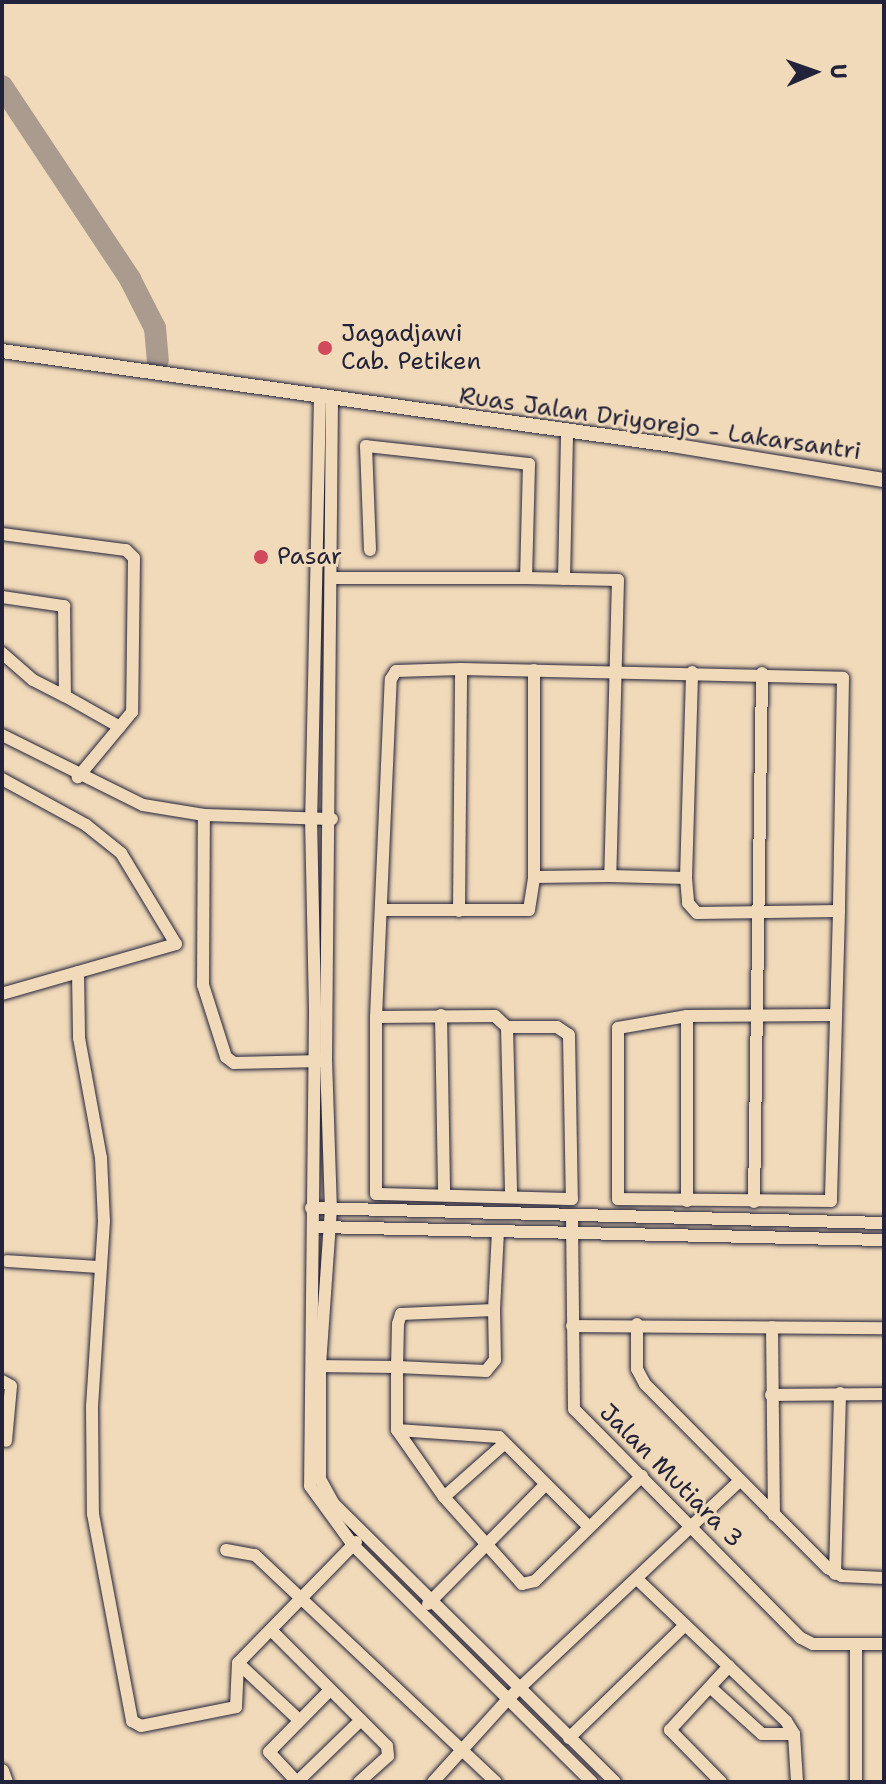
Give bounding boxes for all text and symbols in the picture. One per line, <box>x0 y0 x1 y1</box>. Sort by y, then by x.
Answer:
north arrow <box>774 32 854 112</box>
text: U <box>824 63 853 79</box>
place label: Jagadjawi Cab. Petiken <box>341 320 481 376</box>
marker: Jagadjawi Cab. Petiken <box>316 339 334 357</box>
street label: Ruas Jalan Driyorejo - Lakarsantri <box>457 382 863 466</box>
place label: Pasar <box>277 543 342 571</box>
marker: Pasar <box>252 548 270 566</box>
street label: Jalan Mutiara 3 <box>593 1398 749 1554</box>

